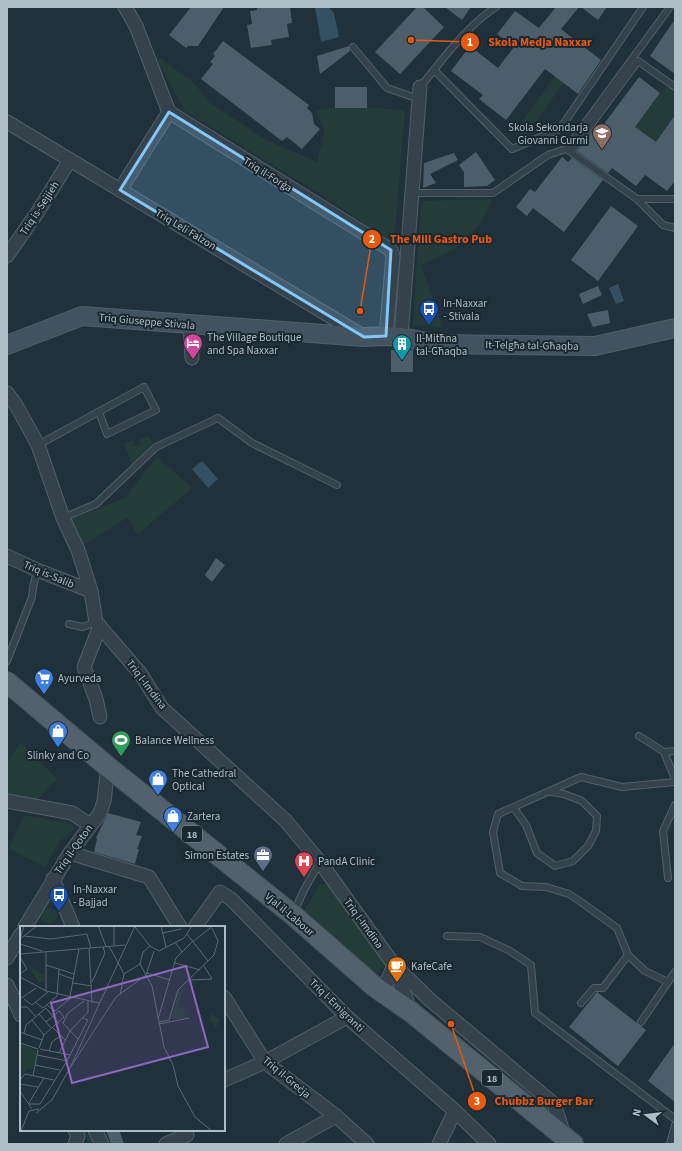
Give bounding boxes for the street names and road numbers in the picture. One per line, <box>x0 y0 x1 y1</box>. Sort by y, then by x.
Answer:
street label: Triq il-Forġa <box>240 153 295 195</box>
street label: Triq is-Sejjieh <box>16 178 63 238</box>
street label: Triq Leli Falzon <box>152 205 219 254</box>
street label: Triq Giuseppe Stivala <box>98 310 196 333</box>
street label: It-Telgħa tal-Għaqba <box>485 337 579 354</box>
street label: Triq is-Salib <box>21 557 77 592</box>
street label: Triq l-Imdina <box>123 656 170 712</box>
street label: Triq il-Qoton <box>51 821 96 877</box>
road number: 18 <box>182 826 202 842</box>
street label: Vjal il-Labour <box>262 889 318 940</box>
street label: Triq l-Imdina <box>340 895 387 951</box>
street label: Triq l-Emigranti <box>306 975 367 1035</box>
street label: Triq il-Greċja <box>259 1053 314 1102</box>
road number: 18 <box>482 1070 502 1086</box>

